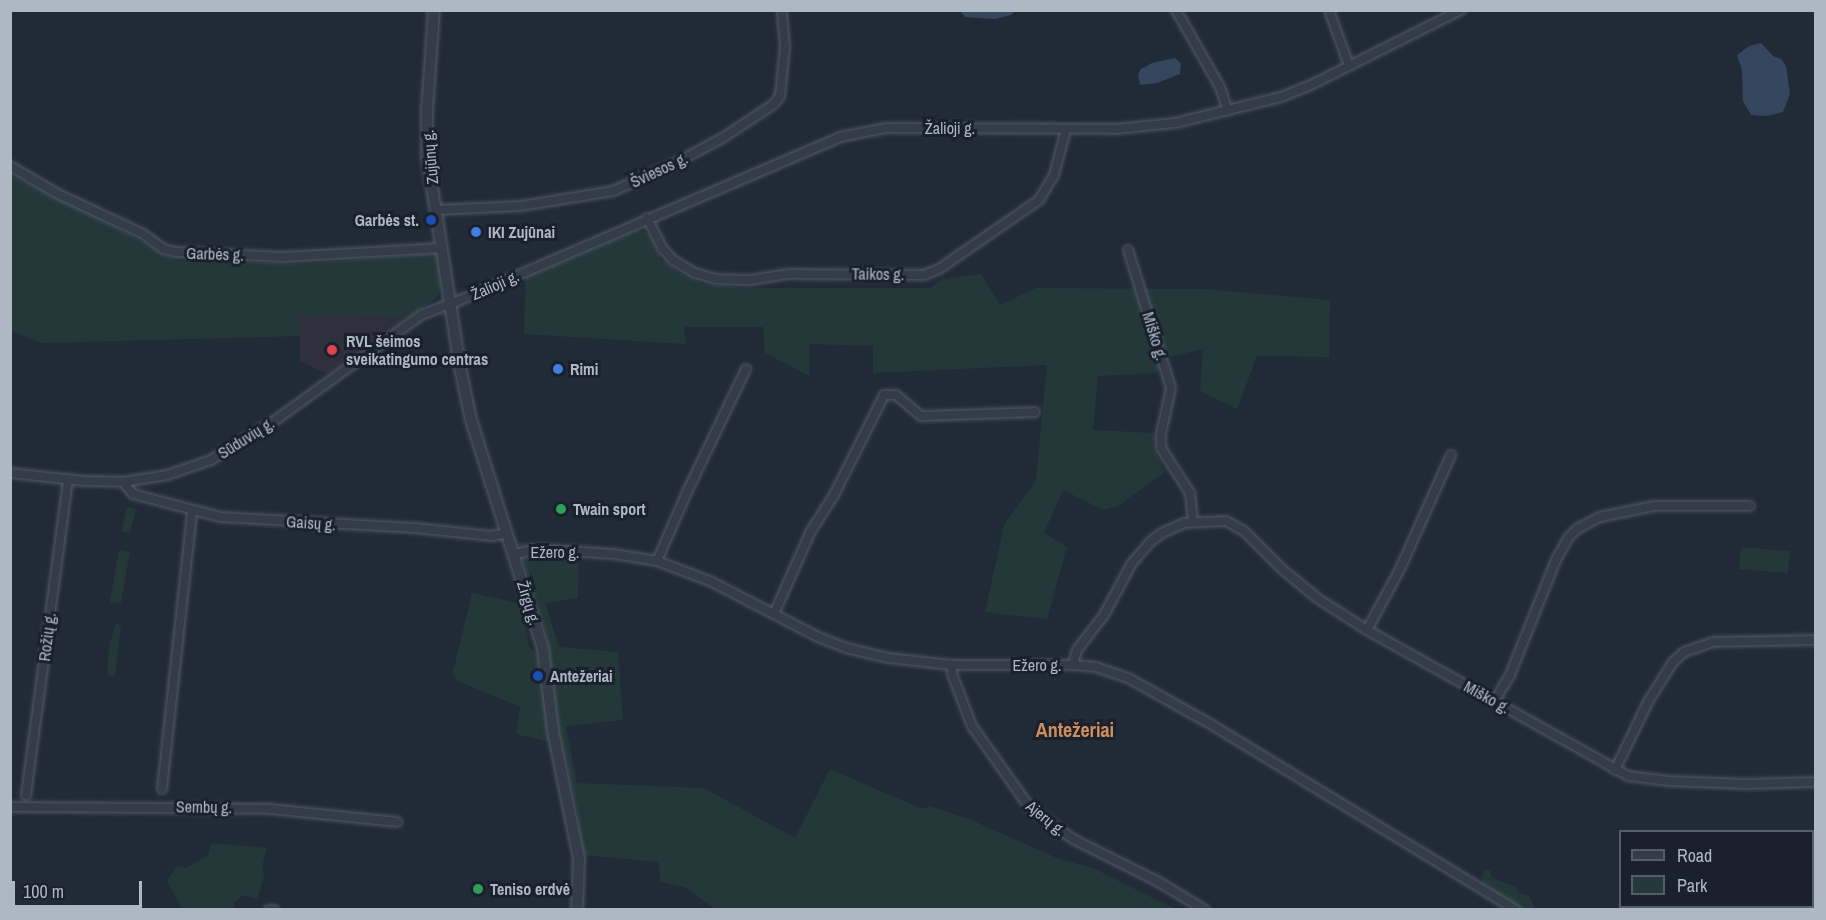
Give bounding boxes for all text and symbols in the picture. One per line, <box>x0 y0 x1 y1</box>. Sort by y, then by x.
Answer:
street label: Žalioji g. <box>925 118 975 138</box>
street label: Zujūnų g. <box>418 129 442 185</box>
street label: Šviesos g. <box>627 148 691 192</box>
place label: Garbės st. <box>355 210 419 230</box>
marker: Garbės st. <box>424 213 438 227</box>
place label: IKI Zujūnai <box>488 222 555 242</box>
marker: IKI Zujūnai <box>469 225 483 239</box>
street label: Garbės g. <box>186 243 244 265</box>
street label: Taikos g. <box>851 264 905 284</box>
street label: Žalioji g. <box>468 266 522 304</box>
street label: Miško g. <box>1139 309 1171 363</box>
place label: RVL šeimos sveikatingumo centras <box>346 331 488 369</box>
marker: RVL šeimos sveikatingumo centras <box>323 341 341 359</box>
place label: Rimi <box>570 359 598 379</box>
marker: Rimi <box>551 362 565 376</box>
street label: Sūduvių g. <box>214 413 278 463</box>
place label: Twain sport <box>573 499 646 519</box>
marker: Twain sport <box>554 502 568 516</box>
street label: Gaisų g. <box>286 512 336 534</box>
street label: Ežero g. <box>531 542 579 562</box>
street label: Žirgų g. <box>513 579 545 627</box>
street label: Rožių g. <box>34 612 60 662</box>
street label: Ežero g. <box>1013 655 1061 675</box>
place label: Antežeriai <box>550 666 613 686</box>
marker: Antežeriai <box>531 669 545 683</box>
street label: Miško g. <box>1461 677 1513 717</box>
district label: Antežeriai <box>1036 717 1114 741</box>
street label: Ajerų g. <box>1022 796 1070 840</box>
street label: Sembų g. <box>176 797 232 817</box>
legend <box>1619 830 1814 908</box>
text: Road <box>1677 843 1712 868</box>
scale bar <box>15 869 146 907</box>
text: Park <box>1677 873 1707 898</box>
text: 100 m <box>23 879 64 904</box>
place label: Teniso erdvė <box>490 879 570 899</box>
marker: Teniso erdvė <box>471 882 485 896</box>

